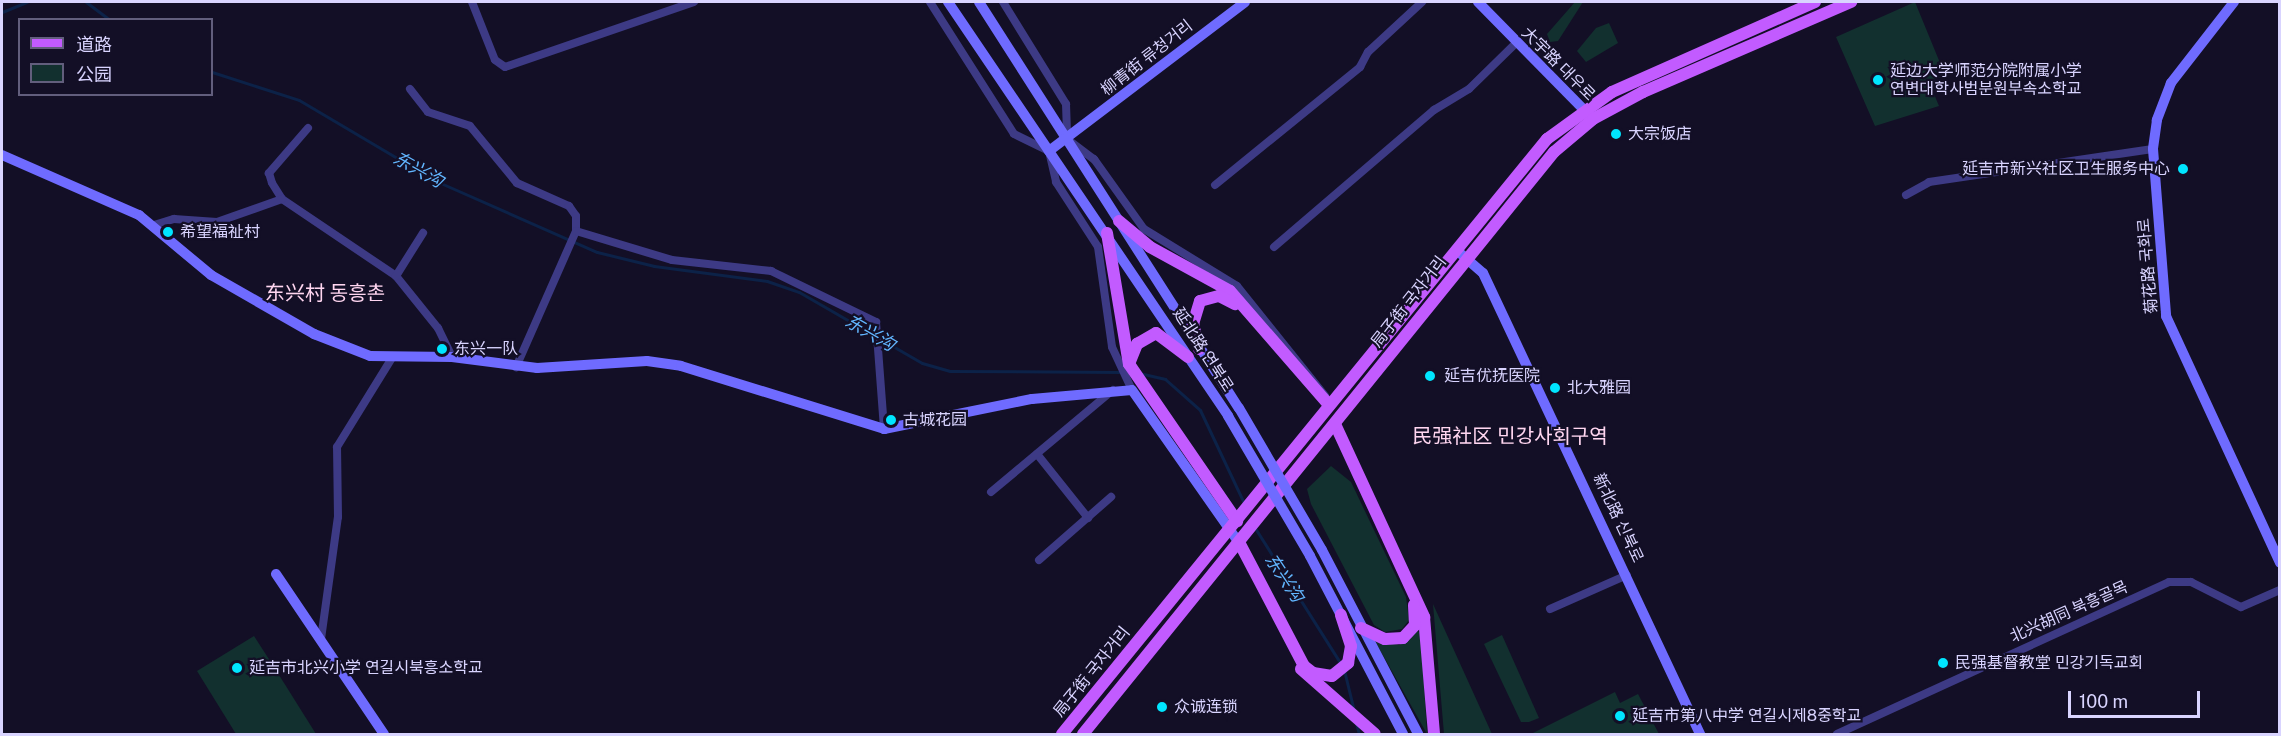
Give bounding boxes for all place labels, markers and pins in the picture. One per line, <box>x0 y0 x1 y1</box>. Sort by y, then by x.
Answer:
place label: 延边大学师范分院附属小学 연변대학사범분원부속소학교 <box>1890 61 2082 99</box>
marker: 延边大学师范分院附属小学 연변대학사범분원부속소학교 <box>1871 73 1885 87</box>
place label: 大宗饭店 <box>1628 124 1692 144</box>
marker: 大宗饭店 <box>1609 127 1623 141</box>
place label: 延吉市新兴社区卫生服务中心 <box>1962 159 2170 179</box>
marker: 延吉市新兴社区卫生服务中心 <box>2174 160 2192 178</box>
place label: 希望福祉村 <box>180 222 260 242</box>
marker: 希望福祉村 <box>161 225 175 239</box>
place label: 东兴一队 <box>454 339 518 359</box>
marker: 东兴一队 <box>435 342 449 356</box>
place label: 延吉优抚医院 <box>1444 366 1540 386</box>
marker: 延吉优抚医院 <box>1421 367 1439 385</box>
place label: 北大雅园 <box>1567 378 1631 398</box>
marker: 北大雅园 <box>1548 381 1562 395</box>
place label: 古城花园 <box>903 410 967 430</box>
marker: 古城花园 <box>884 413 898 427</box>
place label: 民强基督教堂 민강기독교회 <box>1955 653 2143 673</box>
marker: 民强基督教堂 민강기독교회 <box>1936 656 1950 670</box>
place label: 延吉市北兴小学 연길시북흥소학교 <box>249 658 483 678</box>
marker: 延吉市北兴小学 연길시북흥소학교 <box>230 661 244 675</box>
place label: 众诚连锁 <box>1174 697 1238 717</box>
marker: 众诚连锁 <box>1155 700 1169 714</box>
place label: 延吉市第八中学 연길시제8중학교 <box>1632 706 1861 726</box>
marker: 延吉市第八中学 연길시제8중학교 <box>1613 709 1627 723</box>

